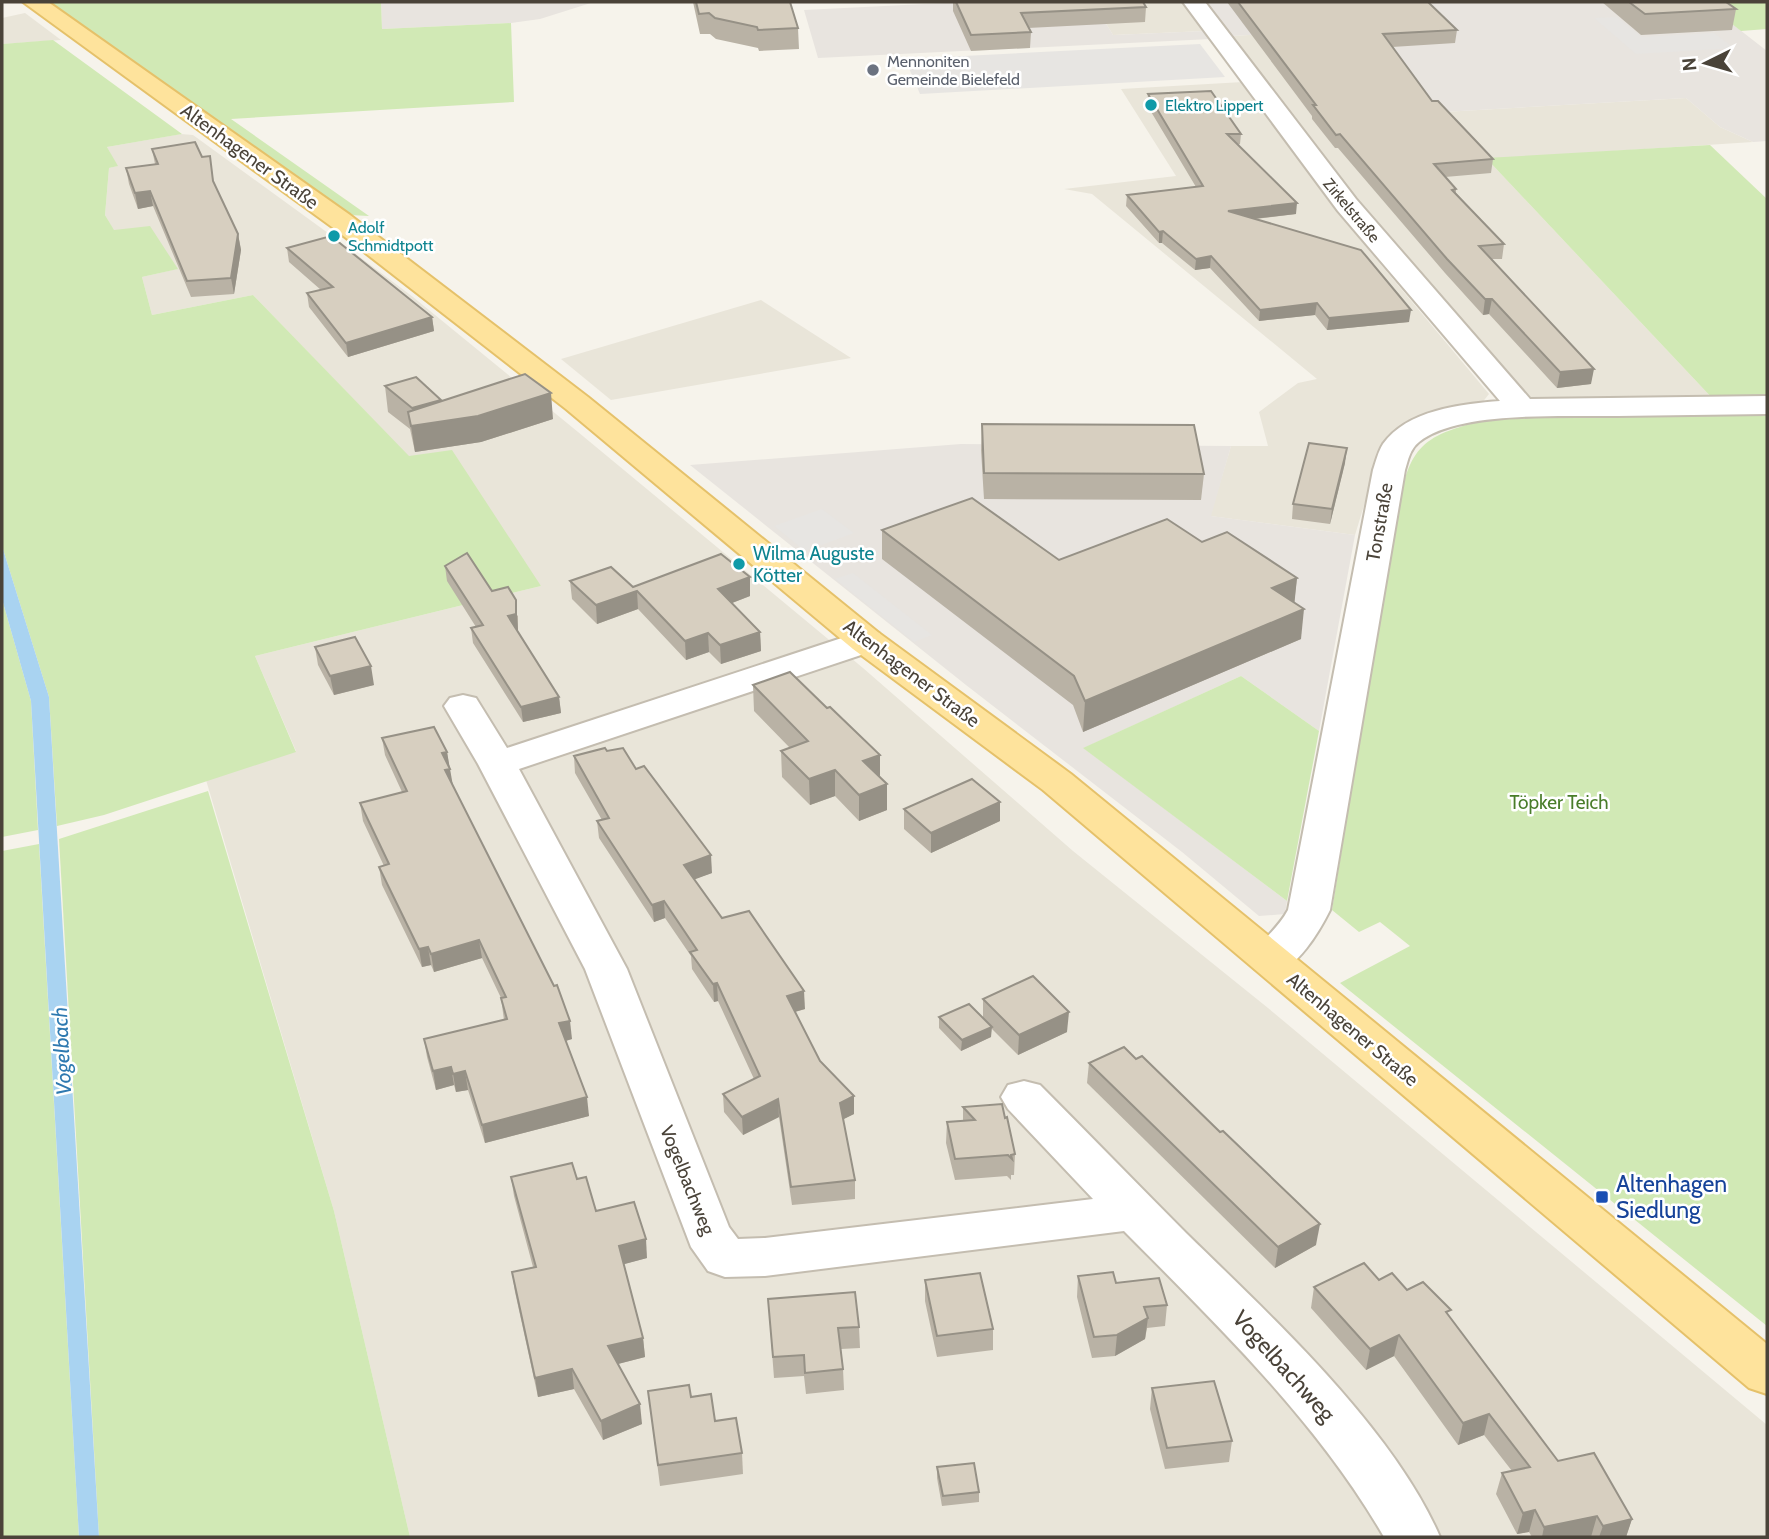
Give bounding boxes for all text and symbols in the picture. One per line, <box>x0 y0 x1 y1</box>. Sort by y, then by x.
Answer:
north arrow <box>1671 28 1741 98</box>
place label: Mennoniten Gemeinde Bielefeld <box>887 52 1020 89</box>
text: N <box>1678 57 1702 72</box>
marker: Mennoniten Gemeinde Bielefeld <box>865 62 881 78</box>
place label: Elektro Lippert <box>1165 96 1264 115</box>
marker: Elektro Lippert <box>1143 97 1159 113</box>
street label: Altenhagener Straße <box>176 99 323 214</box>
street label: Zirkelstraße <box>1319 174 1384 246</box>
place label: Adolf Schmidtpott <box>348 218 434 255</box>
marker: Adolf Schmidtpott <box>326 228 342 244</box>
street label: Tonstraße <box>1361 481 1398 563</box>
place label: Wilma Auguste Kötter <box>753 542 874 587</box>
marker: Wilma Auguste Kötter <box>731 556 747 572</box>
street label: Altenhagener Straße <box>839 615 985 732</box>
park label: Töpker Teich <box>1509 791 1609 814</box>
street label: Altenhagener Straße <box>1282 968 1423 1091</box>
water label: Vogelbach <box>47 1006 76 1096</box>
street label: Vogelbachweg <box>655 1122 720 1239</box>
place label: Altenhagen Siedlung <box>1616 1170 1727 1224</box>
marker: Altenhagen Siedlung <box>1594 1189 1610 1205</box>
street label: Vogelbachweg <box>1227 1305 1342 1428</box>

